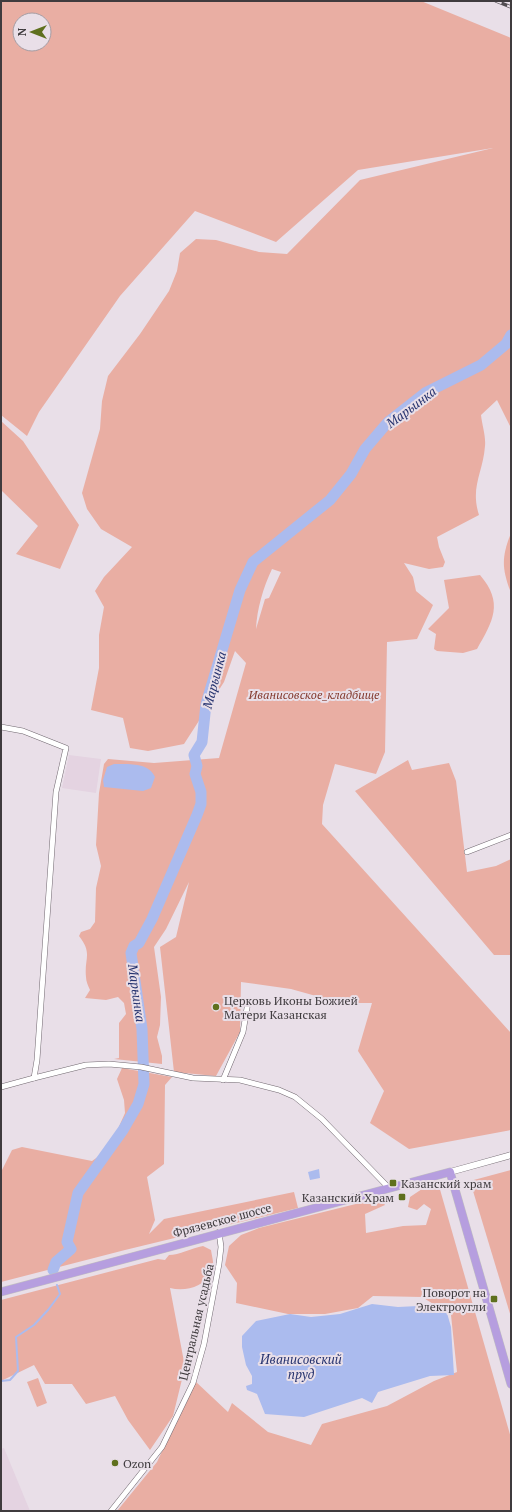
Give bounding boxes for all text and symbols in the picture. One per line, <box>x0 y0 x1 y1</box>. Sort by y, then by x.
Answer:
north arrow <box>12 12 52 52</box>
text: N <box>15 27 29 36</box>
water label: Марьинка <box>381 382 440 432</box>
water label: Марьинка <box>197 649 230 712</box>
park label: Иванисовское_кладбище <box>248 687 380 702</box>
water label: Марьинка <box>124 962 150 1023</box>
place label: Церковь Иконы Божией Матери Казанская <box>224 993 358 1022</box>
marker: Церковь Иконы Божией Матери Казанская <box>211 1002 221 1012</box>
place label: Казанский храм <box>401 1176 492 1191</box>
marker: Казанский храм <box>388 1178 398 1188</box>
place label: Казанский Храм <box>302 1190 394 1205</box>
marker: Казанский Храм <box>397 1192 407 1202</box>
street label: Фрязевское шоссе <box>171 1200 273 1240</box>
street label: Центральная усадьба <box>175 1262 217 1382</box>
place label: Поворот на Электроугли <box>416 1285 486 1314</box>
marker: Поворот на Электроугли <box>489 1294 499 1304</box>
water label: Иванисовский пруд <box>259 1350 342 1383</box>
place label: Ozon <box>123 1456 151 1471</box>
marker: Ozon <box>110 1458 120 1468</box>

